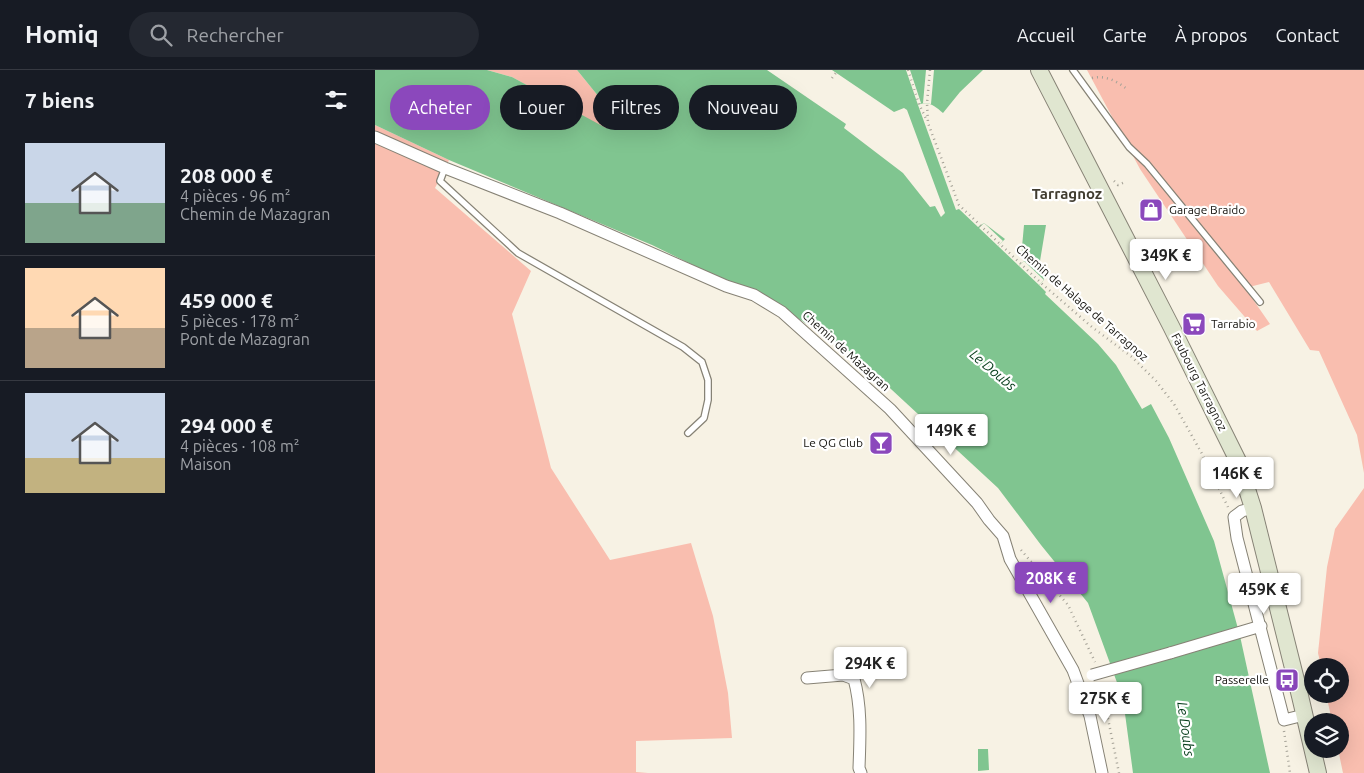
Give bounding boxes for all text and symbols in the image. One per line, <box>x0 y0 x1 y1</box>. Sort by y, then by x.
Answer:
search box <box>129 12 479 57</box>
text: Homiq <box>25 21 99 48</box>
icon: search <box>147 21 175 49</box>
text: Rechercher <box>187 24 284 46</box>
text: Accueil <box>1017 25 1075 45</box>
text: Carte <box>1103 25 1147 45</box>
text: À propos <box>1175 25 1247 45</box>
text: Contact <box>1275 25 1339 45</box>
chip: Acheter <box>390 85 490 130</box>
chip: Louer <box>500 85 583 130</box>
chip: Filtres <box>593 85 679 130</box>
chip: Nouveau <box>689 85 797 130</box>
icon: filters <box>322 86 350 114</box>
text: 7 biens <box>25 88 95 112</box>
icon: home <box>65 163 125 223</box>
text: 208 000 € <box>180 163 273 187</box>
district label: Tarragnoz <box>1032 185 1102 202</box>
text: 4 pièces · 96 m² <box>180 187 290 205</box>
shop icon: Garage Braido <box>1138 197 1164 223</box>
place label: Garage Braido <box>1169 203 1245 216</box>
text: Chemin de Mazagran <box>180 205 330 223</box>
pin: 349K € <box>1125 238 1207 281</box>
street label: Chemin de Halage de Tarragnoz <box>1014 242 1151 364</box>
text: 349K € <box>1141 246 1191 264</box>
icon: home <box>65 288 125 348</box>
text: 459 000 € <box>180 288 273 312</box>
street label: Chemin de Mazagran <box>800 308 893 393</box>
supermarket icon: Tarrabio <box>1181 311 1207 337</box>
text: 5 pièces · 178 m² <box>180 312 300 330</box>
place label: Tarrabio <box>1211 317 1256 330</box>
text: Pont de Mazagran <box>180 330 310 348</box>
street label: Faubourg Tarragnoz <box>1169 331 1230 433</box>
water label: Le Doubs <box>967 346 1019 394</box>
icon: home <box>65 413 125 473</box>
text: 294 000 € <box>180 413 273 437</box>
pin: 149K € <box>910 414 992 456</box>
text: 149K € <box>926 421 976 439</box>
bar icon: Le QG Club <box>868 430 894 456</box>
place label: Le QG Club <box>803 436 863 449</box>
text: 4 pièces · 108 m² <box>180 437 300 455</box>
text: Maison <box>180 455 231 473</box>
pin: 146K € <box>1196 456 1278 499</box>
text: 146K € <box>1212 464 1262 482</box>
pin: 208K € <box>1010 562 1092 604</box>
text: 208K € <box>1026 569 1076 587</box>
pin: 459K € <box>1223 572 1305 615</box>
text: 459K € <box>1239 580 1289 598</box>
pin: 294K € <box>829 646 911 689</box>
text: 294K € <box>845 654 895 672</box>
map controls <box>1304 658 1349 758</box>
button: locate <box>1304 658 1349 703</box>
bus stop icon: Passerelle <box>1274 667 1300 693</box>
place label: Passerelle <box>1215 673 1269 686</box>
pin: 275K € <box>1064 682 1146 724</box>
text: 275K € <box>1080 689 1130 707</box>
water label: Le Doubs <box>1174 701 1198 758</box>
button: layers <box>1304 713 1349 758</box>

